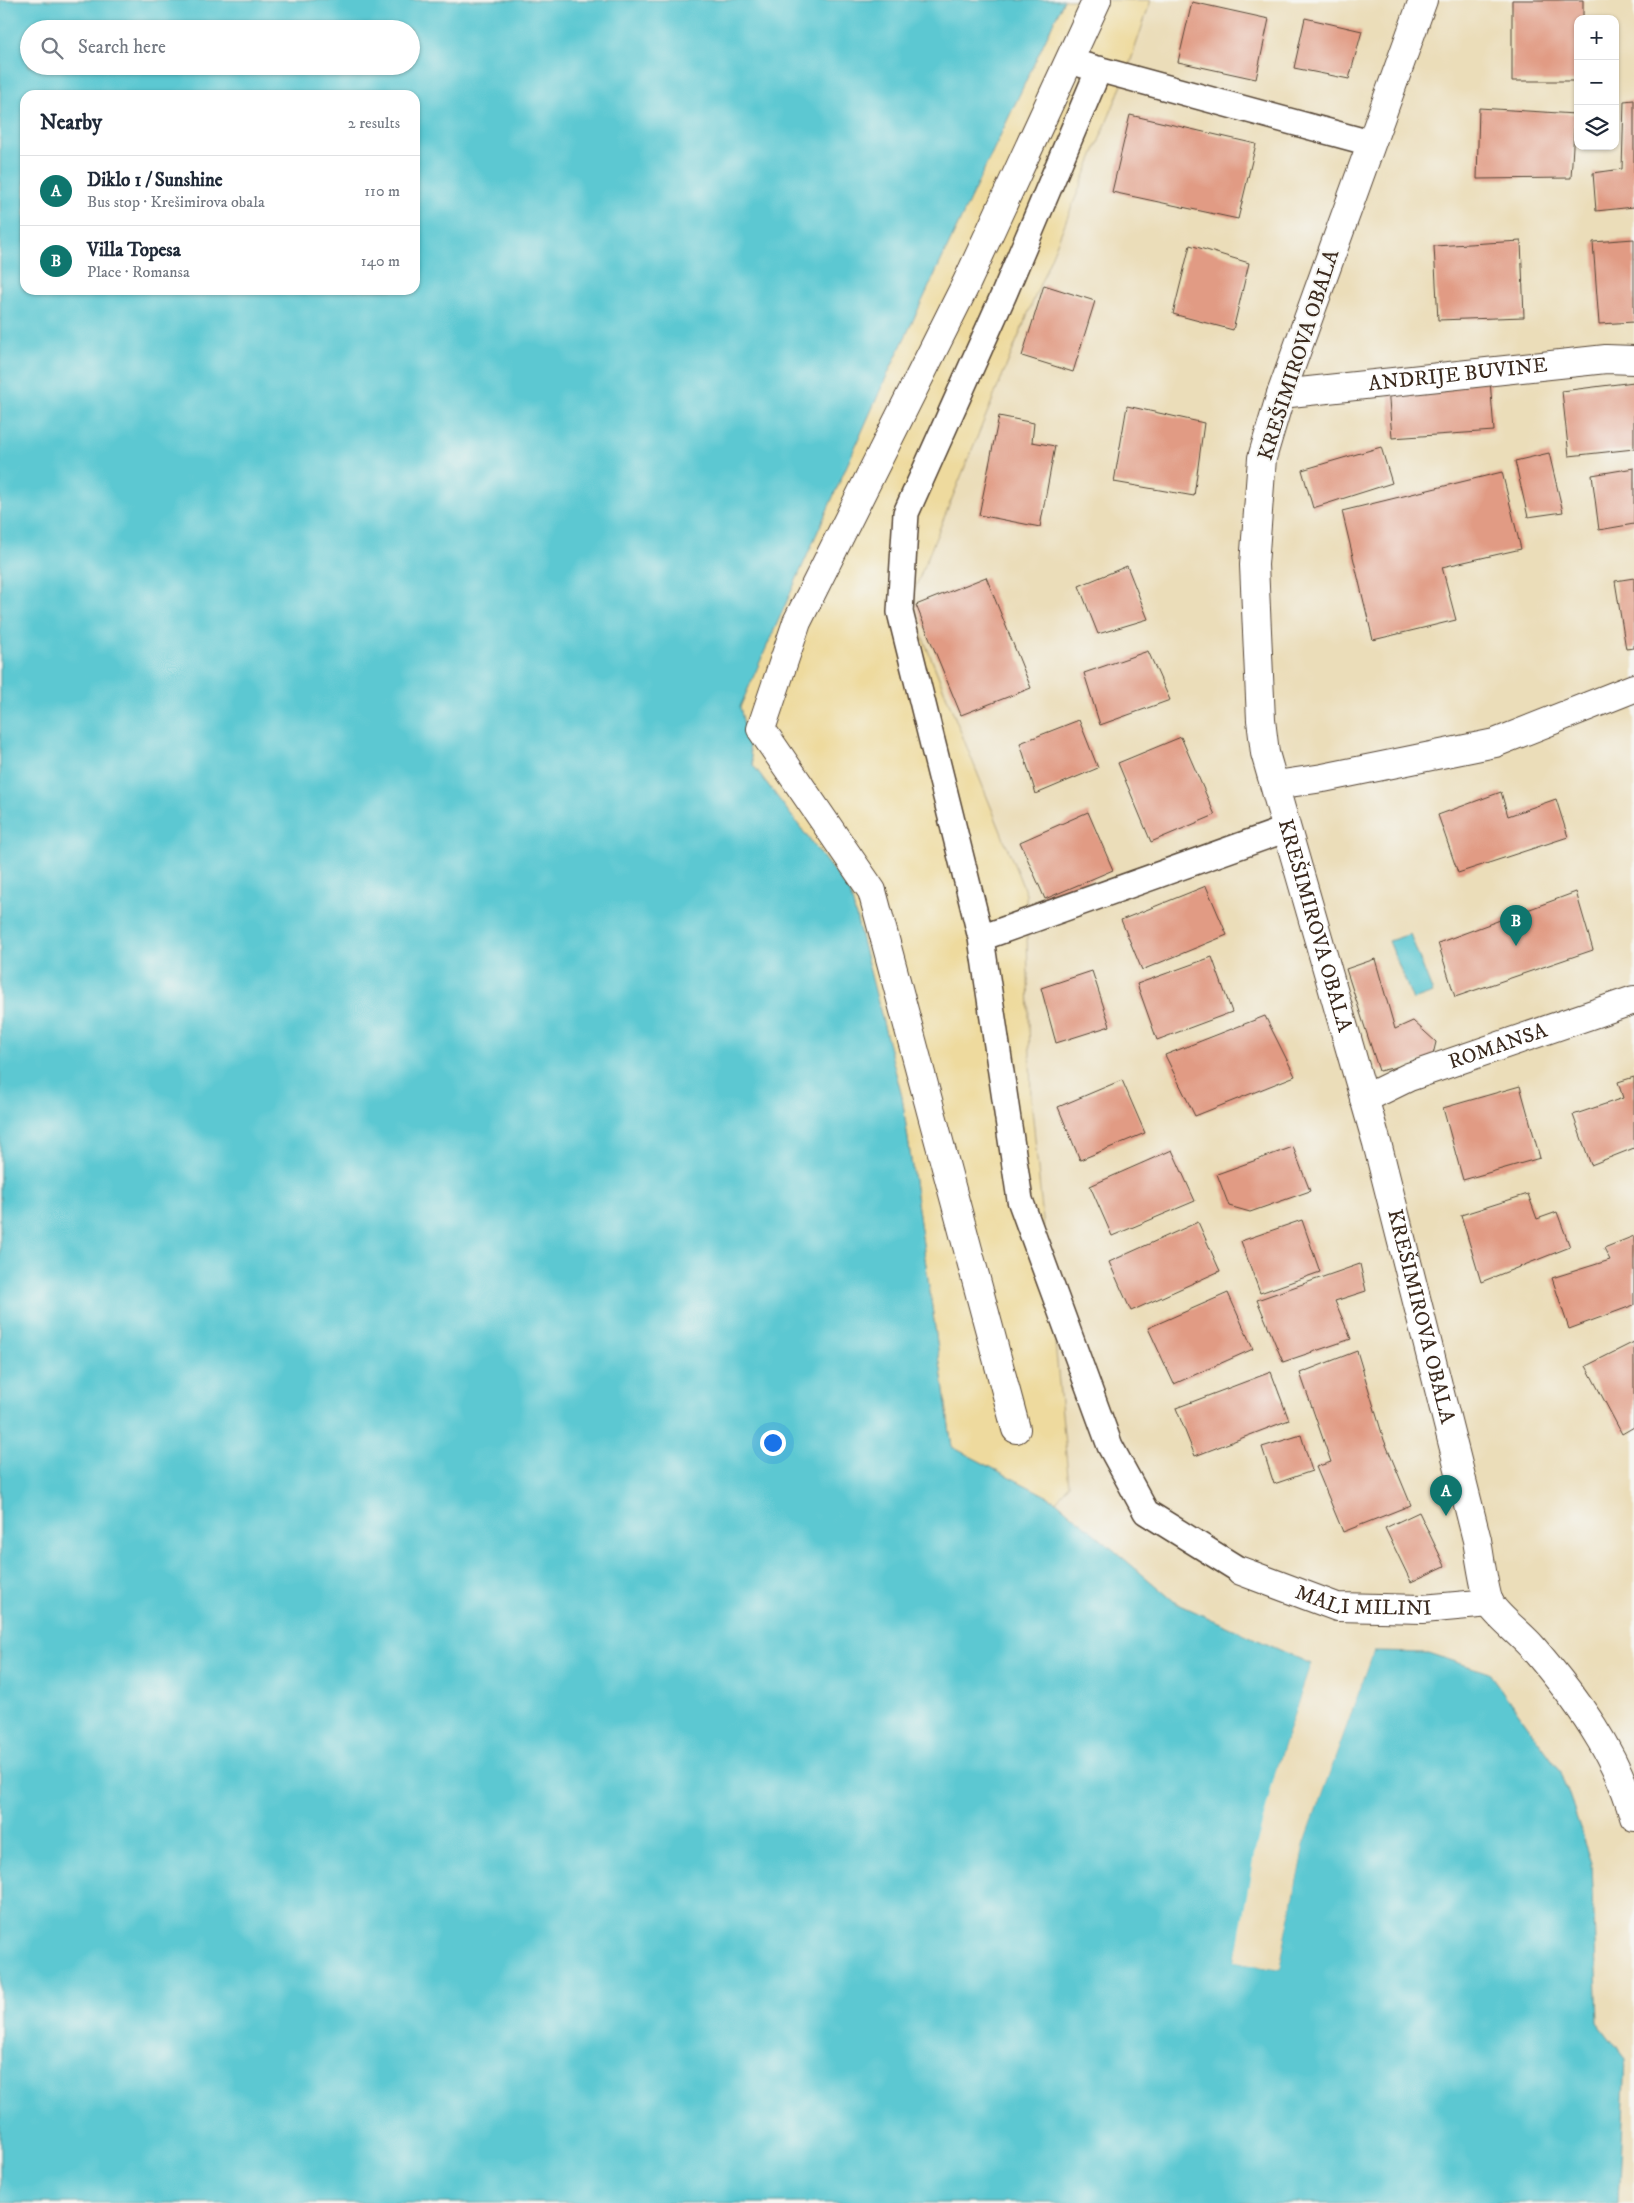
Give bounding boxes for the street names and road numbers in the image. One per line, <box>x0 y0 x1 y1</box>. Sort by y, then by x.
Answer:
street label: KREŠIMIROVA OBALA <box>1251 245 1346 464</box>
street label: ANDRIJE BUVINE <box>1367 352 1549 398</box>
street label: KREŠIMIROVA OBALA <box>1272 816 1358 1036</box>
street label: ROMANSA <box>1445 1017 1551 1075</box>
street label: KREŠIMIROVA OBALA <box>1381 1207 1460 1427</box>
street label: MALI MILINI <box>1291 1579 1433 1622</box>

